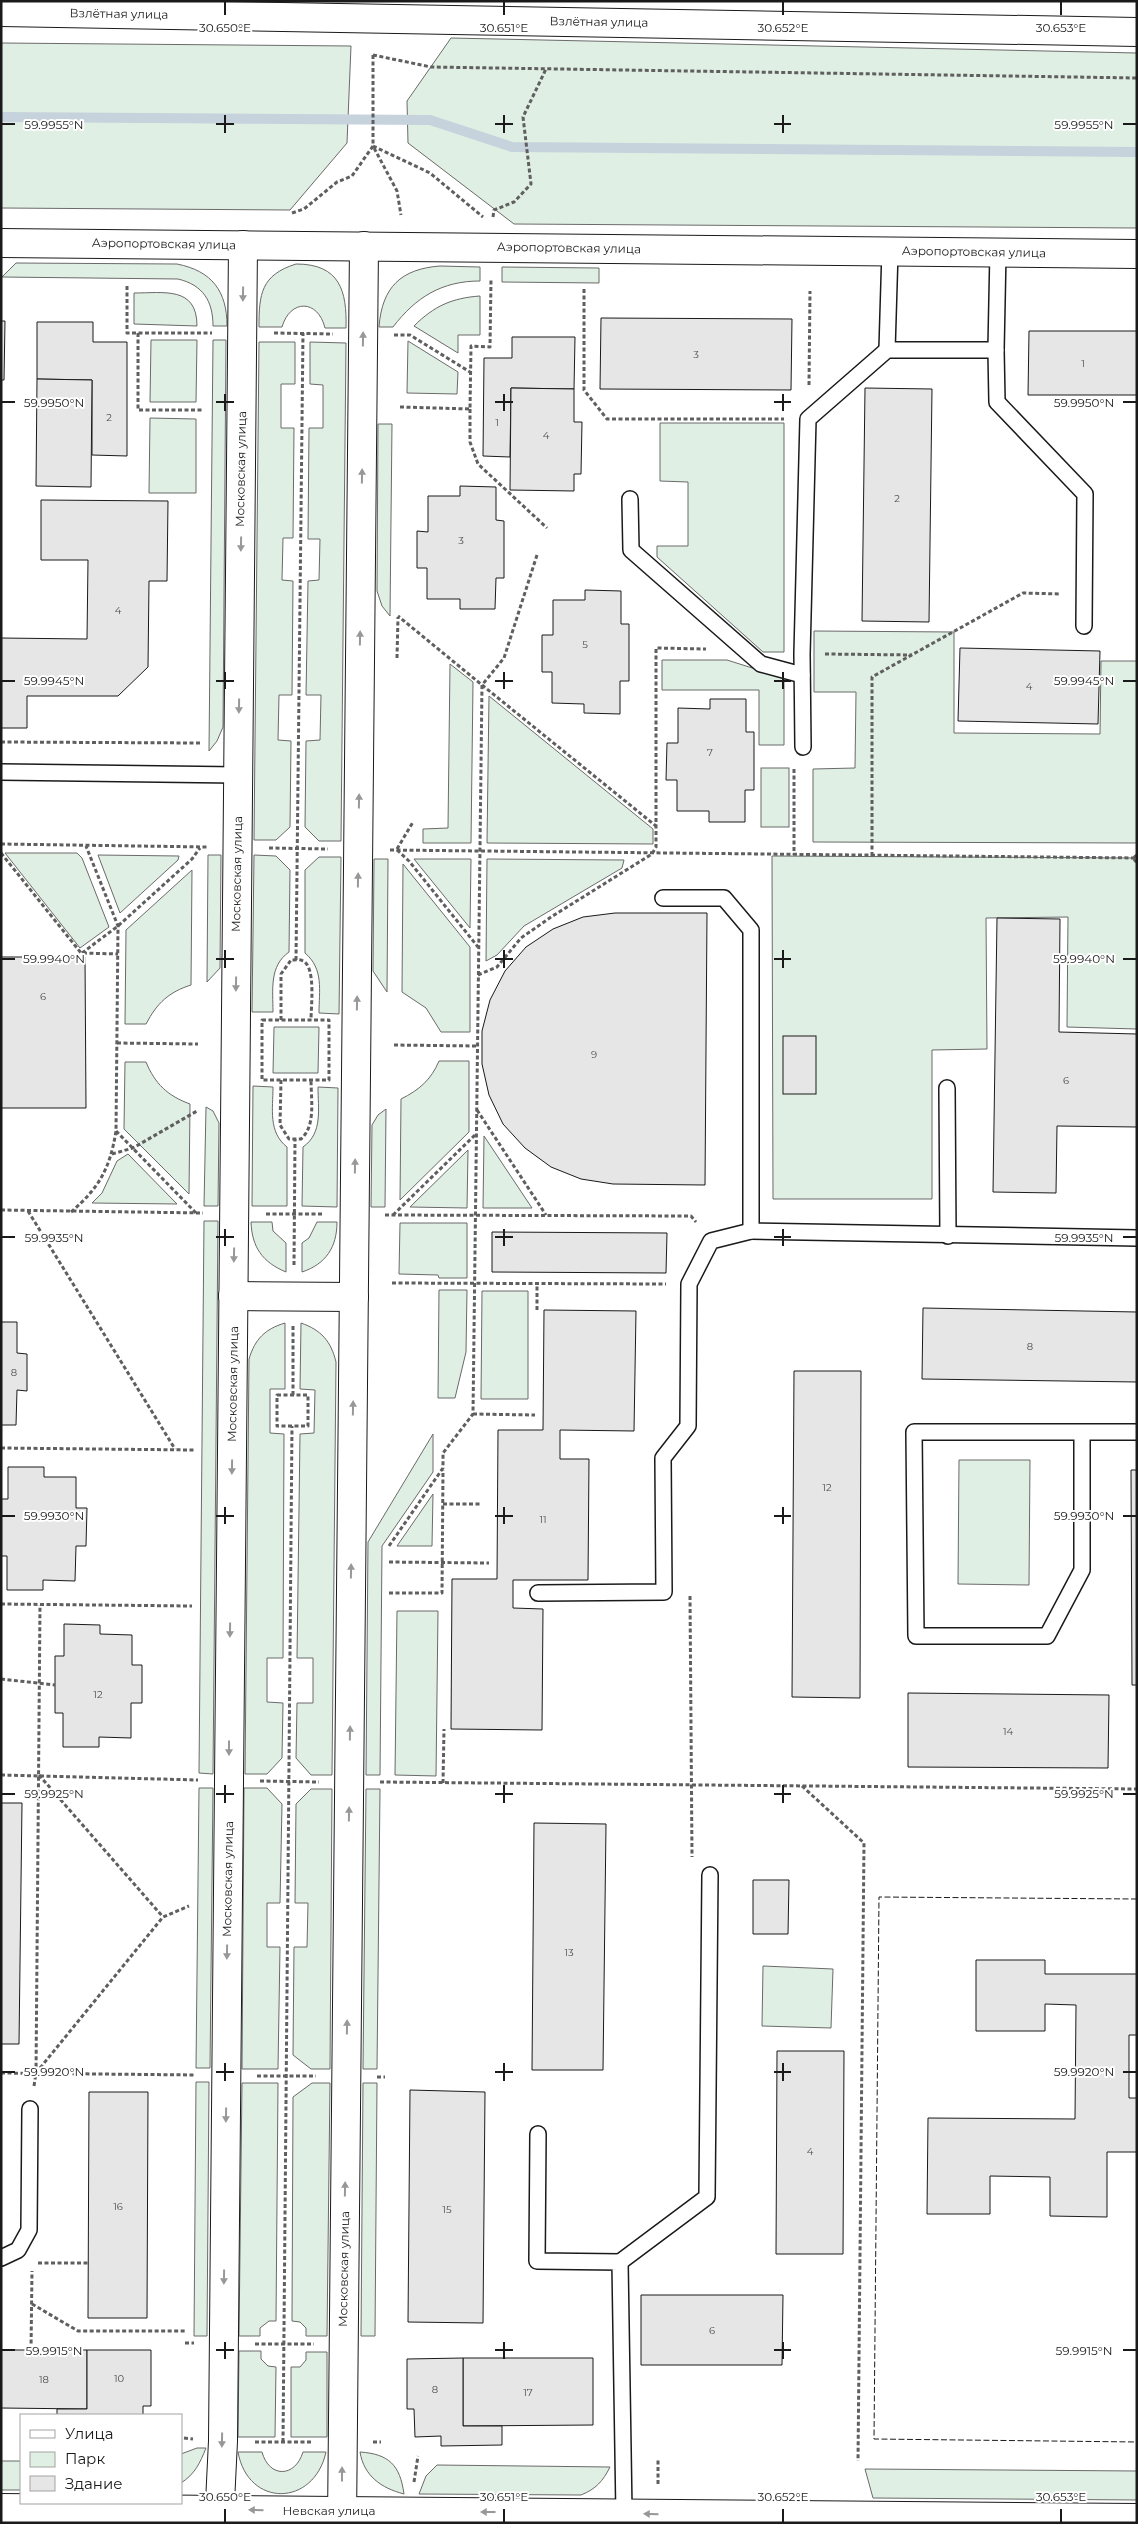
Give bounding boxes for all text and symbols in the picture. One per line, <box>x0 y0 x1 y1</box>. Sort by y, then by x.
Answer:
street label: Взлётная улица <box>69 5 169 22</box>
street label: Взлётная улица <box>549 13 649 30</box>
text: 30.650°E <box>199 20 251 35</box>
text: 30.651°E <box>480 20 528 35</box>
text: 30.652°E <box>758 20 808 35</box>
text: 30.653°E <box>1036 20 1086 35</box>
text: 59.9955°N <box>24 117 84 132</box>
text: 59.9955°N <box>1054 117 1114 132</box>
street label: Аэропортовская улица <box>92 235 236 252</box>
street label: Аэропортовская улица <box>497 239 641 256</box>
street label: Аэропортовская улица <box>902 243 1046 260</box>
one-way arrow <box>239 286 247 302</box>
one-way arrow <box>359 331 367 347</box>
house number: 3 <box>693 348 699 361</box>
house number: 1 <box>1081 357 1085 370</box>
text: 59.9950°N <box>24 395 84 410</box>
text: 59.9950°N <box>1054 395 1114 410</box>
house number: 2 <box>106 411 112 424</box>
street label: Московская улица <box>232 411 249 527</box>
house number: 1 <box>495 416 499 429</box>
house number: 4 <box>543 429 550 442</box>
one-way arrow <box>358 467 366 483</box>
house number: 2 <box>894 492 900 505</box>
house number: 3 <box>458 534 464 547</box>
one-way arrow <box>237 536 245 552</box>
house number: 4 <box>115 604 122 617</box>
one-way arrow <box>356 630 364 646</box>
house number: 5 <box>582 638 588 651</box>
text: 59.9945°N <box>24 673 84 688</box>
text: 59.9945°N <box>1054 673 1114 688</box>
house number: 4 <box>1026 680 1033 693</box>
one-way arrow <box>235 698 243 714</box>
house number: 7 <box>707 746 713 759</box>
one-way arrow <box>355 792 363 808</box>
street label: Московская улица <box>228 816 245 932</box>
one-way arrow <box>354 871 362 887</box>
text: 59.9940°N <box>23 951 85 966</box>
text: 59.9940°N <box>1053 951 1115 966</box>
one-way arrow <box>232 976 240 992</box>
house number: 6 <box>40 990 46 1003</box>
one-way arrow <box>353 995 361 1011</box>
house number: 9 <box>591 1048 597 1061</box>
house number: 6 <box>1063 1074 1069 1087</box>
one-way arrow <box>351 1157 359 1173</box>
text: 59.9935°N <box>24 1230 84 1245</box>
text: 59.9935°N <box>1054 1230 1114 1245</box>
one-way arrow <box>230 1247 238 1263</box>
street label: Московская улица <box>224 1326 241 1442</box>
house number: 8 <box>1027 1340 1033 1353</box>
house number: 8 <box>11 1366 17 1379</box>
one-way arrow <box>349 1400 357 1416</box>
one-way arrow <box>228 1460 236 1476</box>
house number: 12 <box>822 1481 832 1494</box>
text: 59.9930°N <box>24 1508 84 1523</box>
text: 59.9930°N <box>1054 1508 1114 1523</box>
house number: 11 <box>539 1513 547 1526</box>
one-way arrow <box>347 1563 355 1579</box>
one-way arrow <box>226 1622 234 1638</box>
house number: 12 <box>93 1688 103 1701</box>
one-way arrow <box>346 1725 354 1741</box>
house number: 14 <box>1003 1725 1013 1738</box>
one-way arrow <box>225 1740 233 1756</box>
text: 59.9925°N <box>24 1786 84 1801</box>
text: 59.9925°N <box>1054 1786 1114 1801</box>
one-way arrow <box>345 1806 353 1822</box>
street label: Московская улица <box>219 1821 236 1937</box>
one-way arrow <box>223 1945 231 1961</box>
house number: 13 <box>564 1946 574 1959</box>
one-way arrow <box>343 2018 351 2034</box>
text: 59.9920°N <box>24 2064 84 2079</box>
text: 59.9920°N <box>1054 2064 1114 2079</box>
one-way arrow <box>221 2107 229 2123</box>
house number: 4 <box>807 2145 814 2158</box>
one-way arrow <box>341 2181 349 2197</box>
house number: 16 <box>113 2200 123 2213</box>
house number: 15 <box>442 2203 452 2216</box>
street label: Московская улица <box>335 2211 352 2327</box>
one-way arrow <box>220 2269 228 2285</box>
house number: 6 <box>709 2324 715 2337</box>
text: 59.9915°N <box>26 2343 82 2358</box>
text: 59.9915°N <box>1056 2343 1112 2358</box>
house number: 10 <box>114 2372 124 2385</box>
house number: 18 <box>39 2373 49 2386</box>
house number: 8 <box>432 2383 438 2396</box>
house number: 17 <box>523 2386 533 2399</box>
legend <box>20 2414 182 2504</box>
text: Улица <box>65 2424 113 2443</box>
one-way arrow <box>218 2432 226 2448</box>
text: Парк <box>65 2449 105 2468</box>
one-way arrow <box>339 2466 347 2482</box>
text: Здание <box>65 2474 123 2493</box>
text: 30.650°E <box>199 2489 251 2504</box>
text: 30.651°E <box>480 2489 528 2504</box>
text: 30.652°E <box>758 2489 808 2504</box>
text: 30.653°E <box>1036 2489 1086 2504</box>
street label: Невская улица <box>282 2503 376 2518</box>
one-way arrow <box>247 2506 263 2514</box>
one-way arrow <box>480 2508 496 2516</box>
one-way arrow <box>642 2510 658 2518</box>

